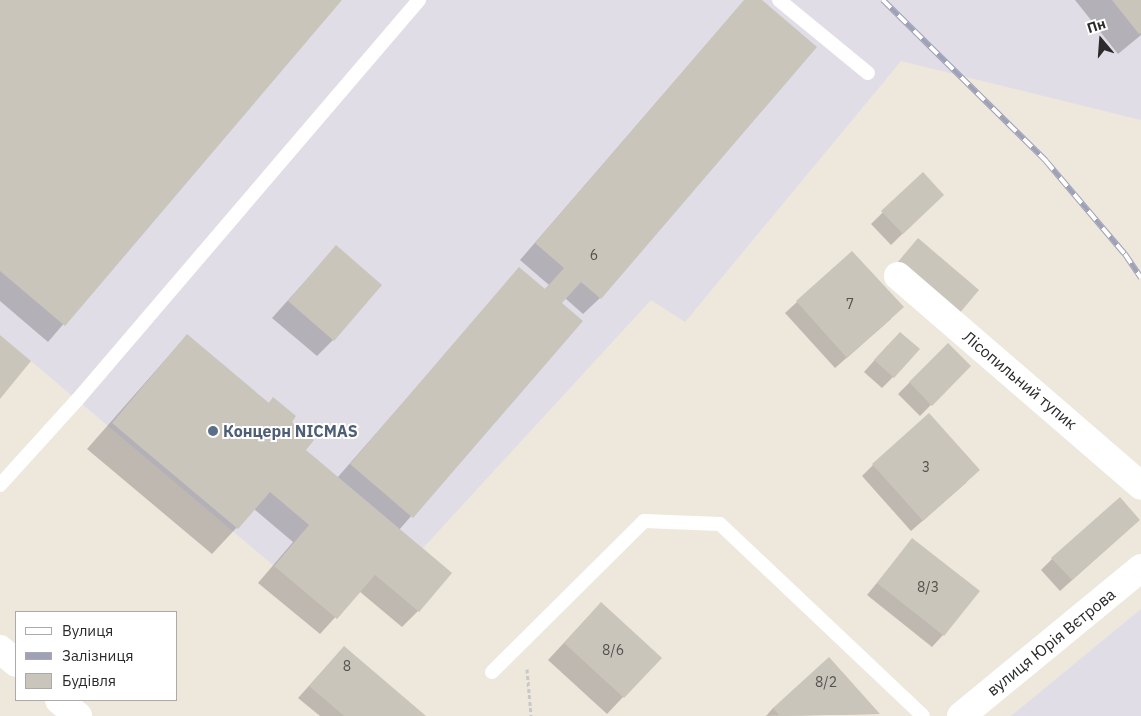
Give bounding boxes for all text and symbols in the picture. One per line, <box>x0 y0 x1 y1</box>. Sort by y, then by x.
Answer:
text: Пн <box>1085 14 1108 37</box>
north arrow <box>1076 15 1126 65</box>
house number: 6 <box>590 247 598 263</box>
house number: 7 <box>846 296 854 312</box>
street label: Лісопильний тупик <box>959 327 1081 433</box>
place label: Концерн NICMAS <box>223 421 358 441</box>
marker: Концерн NICMAS <box>207 425 219 437</box>
house number: 3 <box>922 459 930 475</box>
house number: 8/3 <box>917 579 939 595</box>
street label: вулиця Юрія Вєтрова <box>983 584 1119 700</box>
legend <box>15 611 178 701</box>
text: Вулиця <box>62 621 113 640</box>
house number: 8/6 <box>602 642 624 658</box>
text: Залізниця <box>62 646 133 665</box>
house number: 8 <box>343 658 351 674</box>
text: Будівля <box>62 671 116 690</box>
house number: 8/2 <box>815 674 837 690</box>

